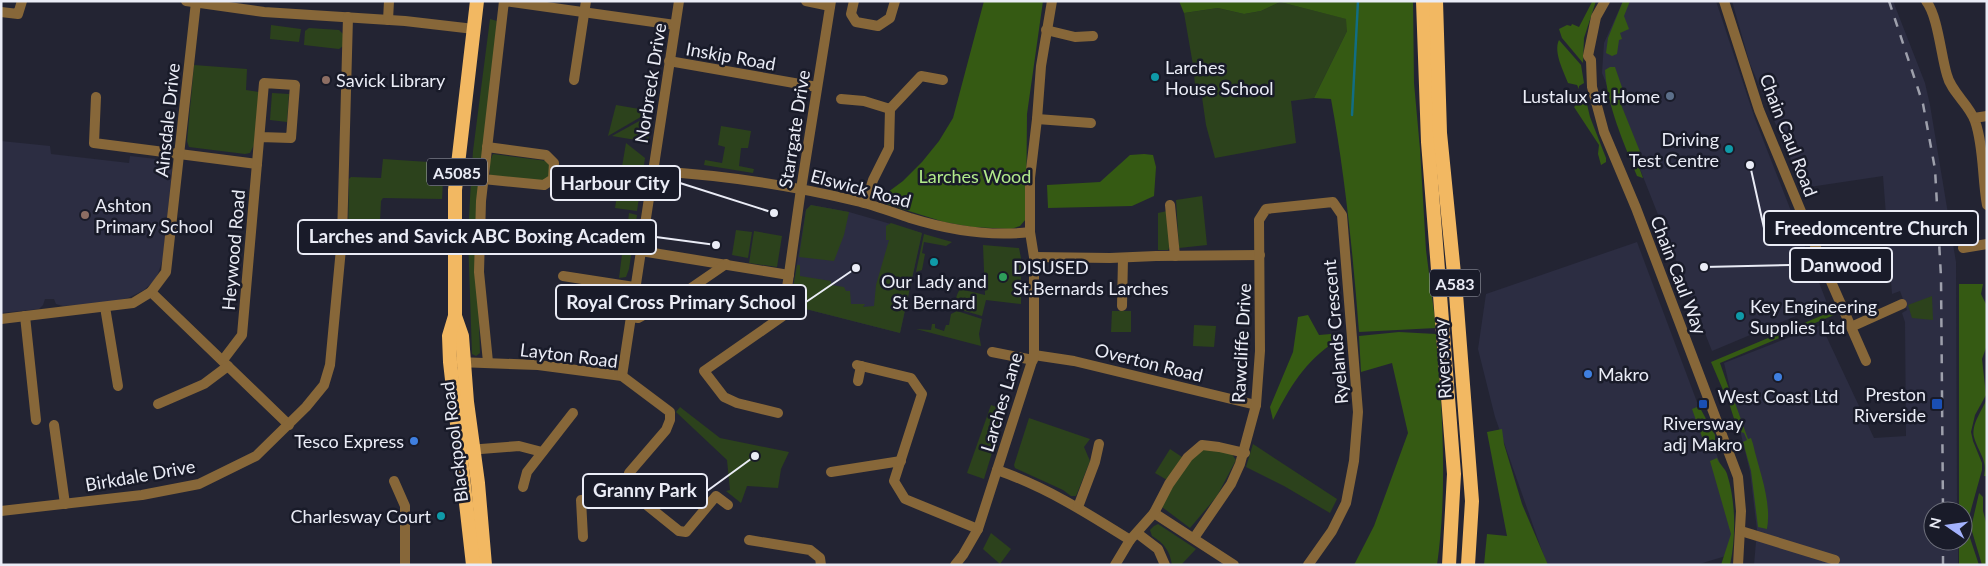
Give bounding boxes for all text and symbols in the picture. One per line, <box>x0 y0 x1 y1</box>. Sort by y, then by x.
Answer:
street label: Norbreck Drive <box>630 21 670 145</box>
street label: Inskip Road <box>684 37 778 75</box>
place label: Larches House School <box>1165 56 1274 99</box>
street label: Ainsdale Drive <box>150 62 184 178</box>
street label: Starrgate Drive <box>774 68 814 190</box>
place label: Savick Library <box>336 69 446 91</box>
street label: Chain Caul Road <box>1755 70 1823 200</box>
marker: Larches House School <box>1149 71 1161 83</box>
marker: Savick Library <box>320 74 332 86</box>
place label: Lustalux at Home <box>1522 85 1660 107</box>
marker: Lustalux at Home <box>1664 90 1676 102</box>
place label: Driving Test Centre <box>1629 128 1719 171</box>
marker: Driving Test Centre <box>1723 143 1735 155</box>
road number: A5085 <box>427 158 487 186</box>
street label: Elswick Road <box>808 164 914 212</box>
park label: Larches Wood <box>919 165 1031 187</box>
callout: Harbour City <box>551 166 680 200</box>
text: Harbour City <box>560 171 671 194</box>
street label: Heywood Road <box>217 189 249 311</box>
place label: Ashton Primary School <box>95 194 213 237</box>
marker: Ashton Primary School <box>79 209 91 221</box>
callout: Freedomcentre Church <box>1764 211 1978 245</box>
street label: Chain Caul Way <box>1646 213 1712 338</box>
text: Freedomcentre Church <box>1774 216 1968 239</box>
callout: Larches and Savick ABC Boxing Academ <box>298 220 656 254</box>
text: Larches and Savick ABC Boxing Academ <box>309 224 645 247</box>
callout: Danwood <box>1790 248 1892 282</box>
text: Danwood <box>1800 253 1882 276</box>
marker: Our Lady and St Bernard <box>928 256 940 268</box>
place label: DISUSED St.Bernards Larches <box>1013 256 1169 299</box>
street label: Ryelands Crescent <box>1318 258 1352 405</box>
place label: Our Lady and St Bernard <box>881 270 987 313</box>
road number: A583 <box>1430 270 1480 296</box>
marker: DISUSED St.Bernards Larches <box>997 271 1009 283</box>
street label: Rawcliffe Drive <box>1227 283 1255 403</box>
callout: Royal Cross Primary School <box>556 285 806 319</box>
text: Royal Cross Primary School <box>566 290 796 313</box>
place label: Key Engineering Supplies Ltd <box>1750 295 1877 338</box>
marker: Key Engineering Supplies Ltd <box>1734 310 1746 322</box>
street label: Riversway <box>1428 317 1456 400</box>
street label: Layton Road <box>519 338 619 372</box>
street label: Overton Road <box>1093 338 1205 386</box>
street label: Larches Lane <box>975 350 1027 454</box>
place label: Makro <box>1598 363 1649 385</box>
marker: Makro <box>1582 368 1594 380</box>
marker: West Coast Ltd <box>1772 371 1784 383</box>
street label: Blackpool Road <box>436 380 472 504</box>
place label: Preston Riverside <box>1854 383 1926 426</box>
place label: West Coast Ltd <box>1718 385 1838 407</box>
marker: Preston Riverside <box>1930 397 1944 411</box>
marker: Riversway adj Makro <box>1697 398 1709 410</box>
place label: Riversway adj Makro <box>1663 412 1744 455</box>
place label: Tesco Express <box>294 430 404 452</box>
marker: Tesco Express <box>408 435 420 447</box>
street label: Birkdale Drive <box>83 455 197 495</box>
callout: Granny Park <box>583 474 707 508</box>
text: Granny Park <box>593 478 698 501</box>
north arrow <box>1923 501 1973 551</box>
place label: Charlesway Court <box>291 505 432 527</box>
marker: Charlesway Court <box>435 510 447 522</box>
text: N <box>1925 516 1944 530</box>

